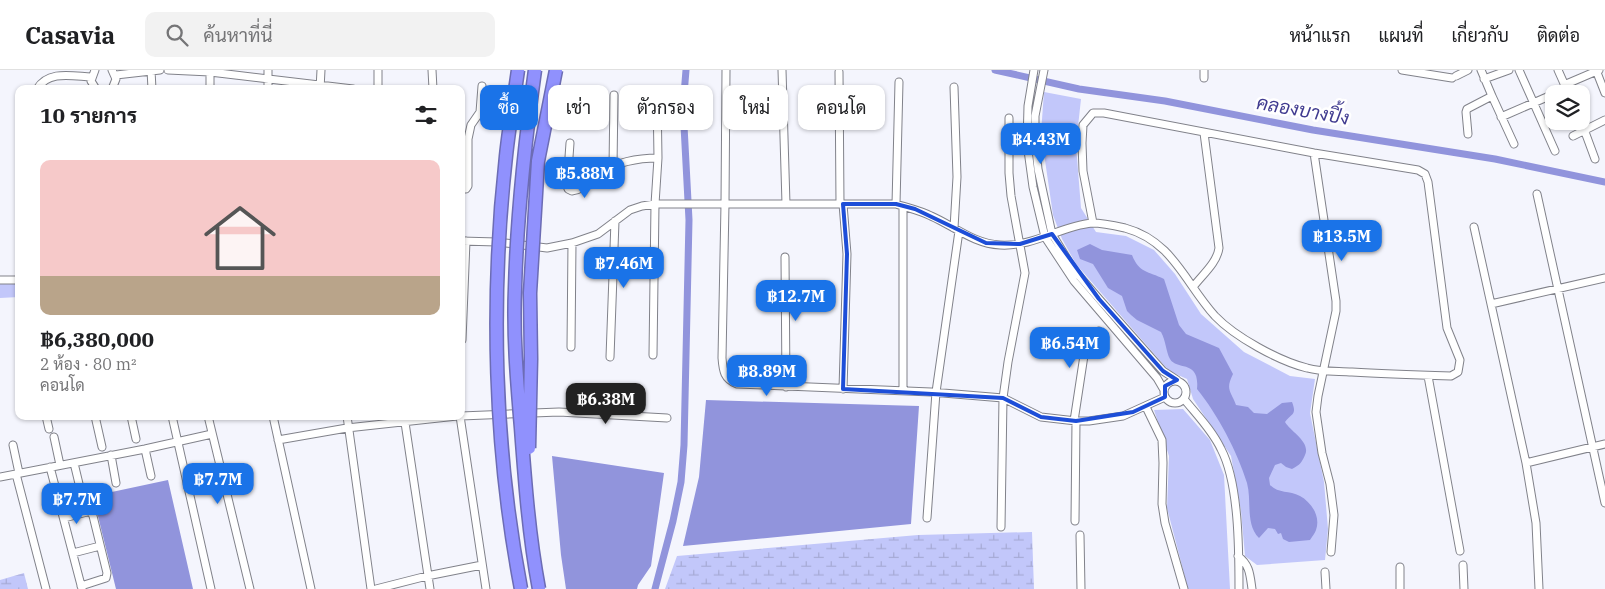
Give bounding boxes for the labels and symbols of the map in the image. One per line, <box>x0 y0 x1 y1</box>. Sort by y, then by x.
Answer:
water label: คลองบางปิ้ง <box>1255 85 1352 130</box>
pin: ฿4.43M <box>1000 122 1082 165</box>
pin: ฿5.88M <box>544 156 626 199</box>
pin: ฿13.5M <box>1301 220 1383 262</box>
pin: ฿7.46M <box>583 246 665 289</box>
pin: ฿12.7M <box>755 280 837 322</box>
pin: ฿6.54M <box>1029 326 1111 369</box>
pin: ฿8.89M <box>726 354 808 397</box>
pin: ฿6.38M <box>565 382 647 425</box>
pin: ฿7.7M <box>183 462 253 505</box>
pin: ฿7.7M <box>42 482 112 525</box>

